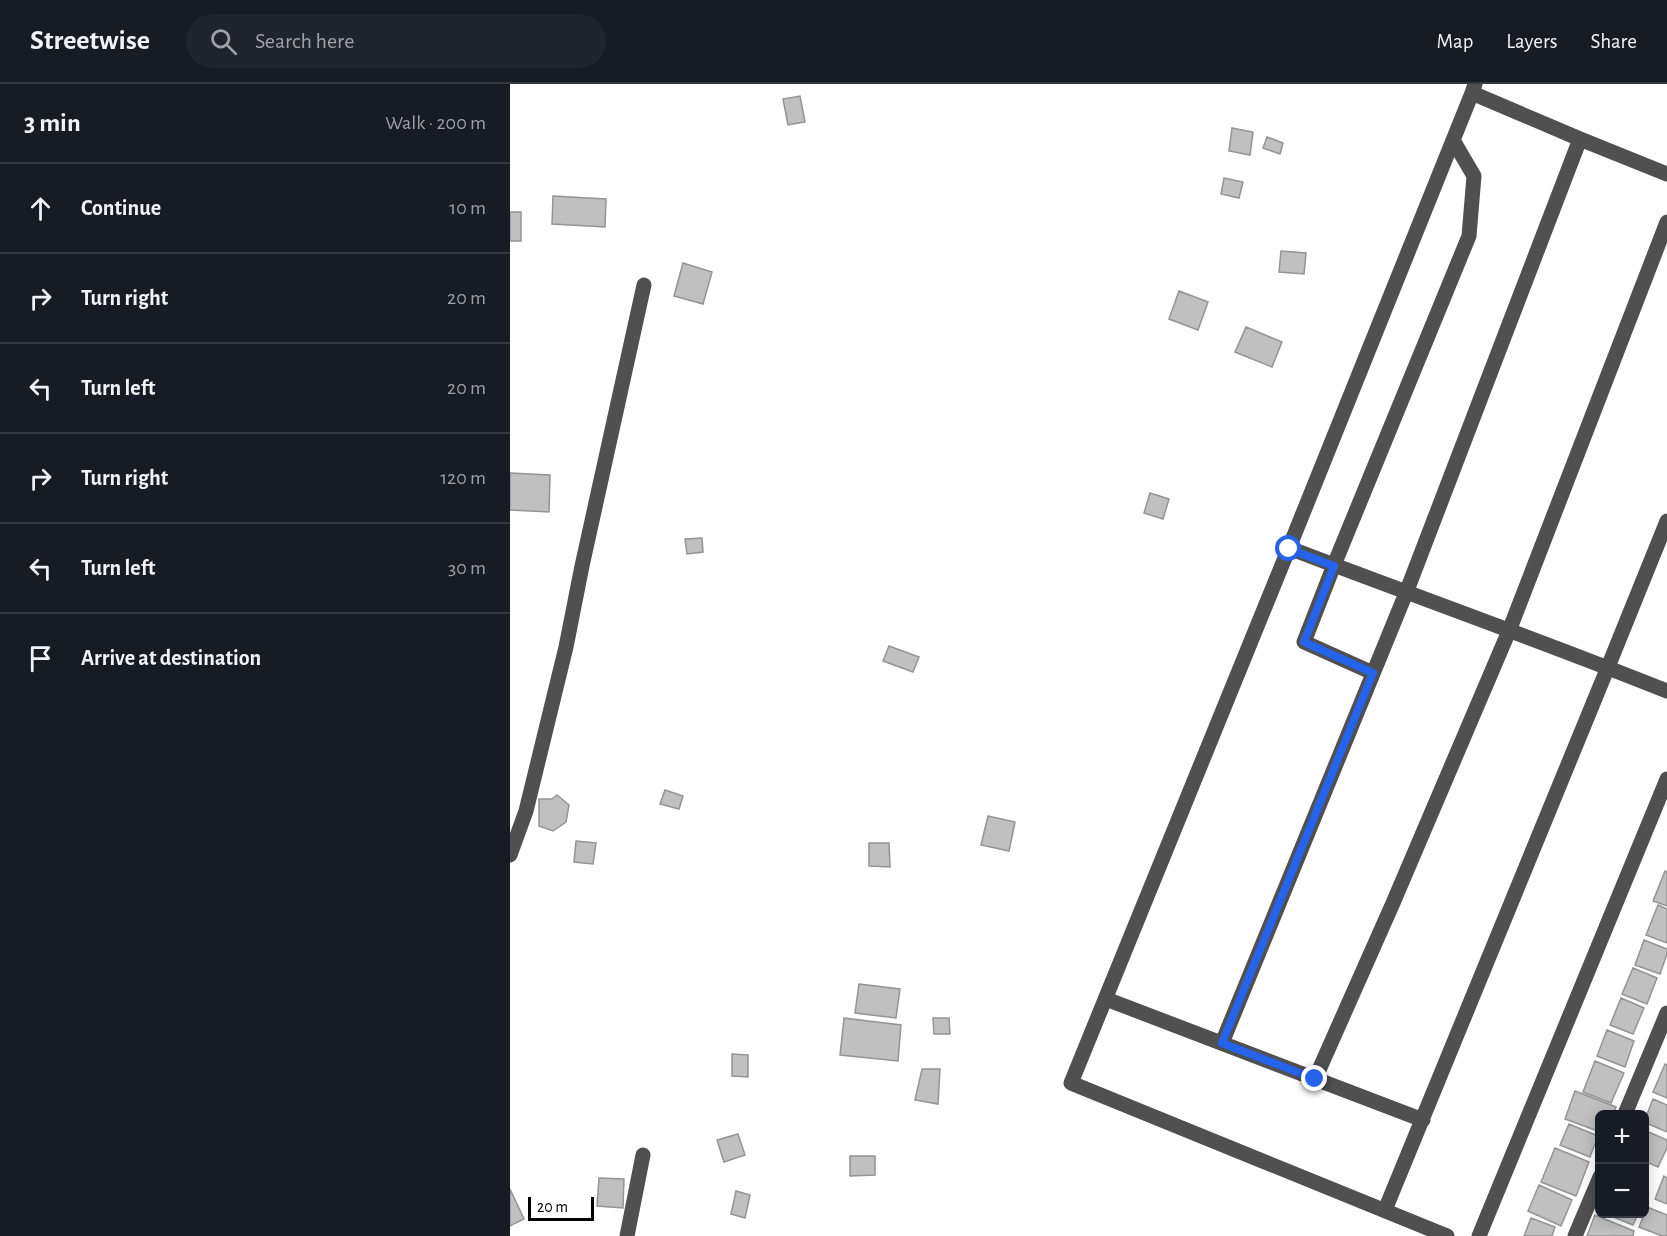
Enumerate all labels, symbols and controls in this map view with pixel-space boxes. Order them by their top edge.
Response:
search box [186,14,606,68]
icon: search [207,25,240,58]
text: Streetwise [30,27,150,55]
text: Search here [255,30,354,52]
text: Map [1437,31,1473,52]
text: Layers [1506,31,1557,52]
text: Share [1590,31,1637,52]
text: 3 min [24,110,81,136]
text: Walk · 200 m [385,113,486,133]
icon: ahead [24,192,57,225]
text: Continue [81,197,161,219]
text: 10 m [449,198,486,218]
icon: right [24,282,57,315]
text: Turn right [81,287,168,309]
text: 20 m [447,288,486,308]
icon: left [24,372,57,405]
text: Turn left [81,377,155,399]
text: 20 m [447,378,486,398]
icon: right [24,462,57,495]
text: Turn right [81,467,168,489]
text: 120 m [440,468,486,488]
route start [1275,535,1301,561]
icon: left [24,552,57,585]
text: Turn left [81,557,155,579]
text: 30 m [448,558,486,578]
icon: arrive [24,642,57,675]
text: Arrive at destination [81,647,261,669]
route end [1301,1065,1327,1091]
map controls [1595,1110,1649,1218]
button: + [1595,1110,1649,1164]
button: − [1595,1164,1649,1218]
scale bar [528,1194,594,1222]
text: 20 m [537,1199,568,1215]

